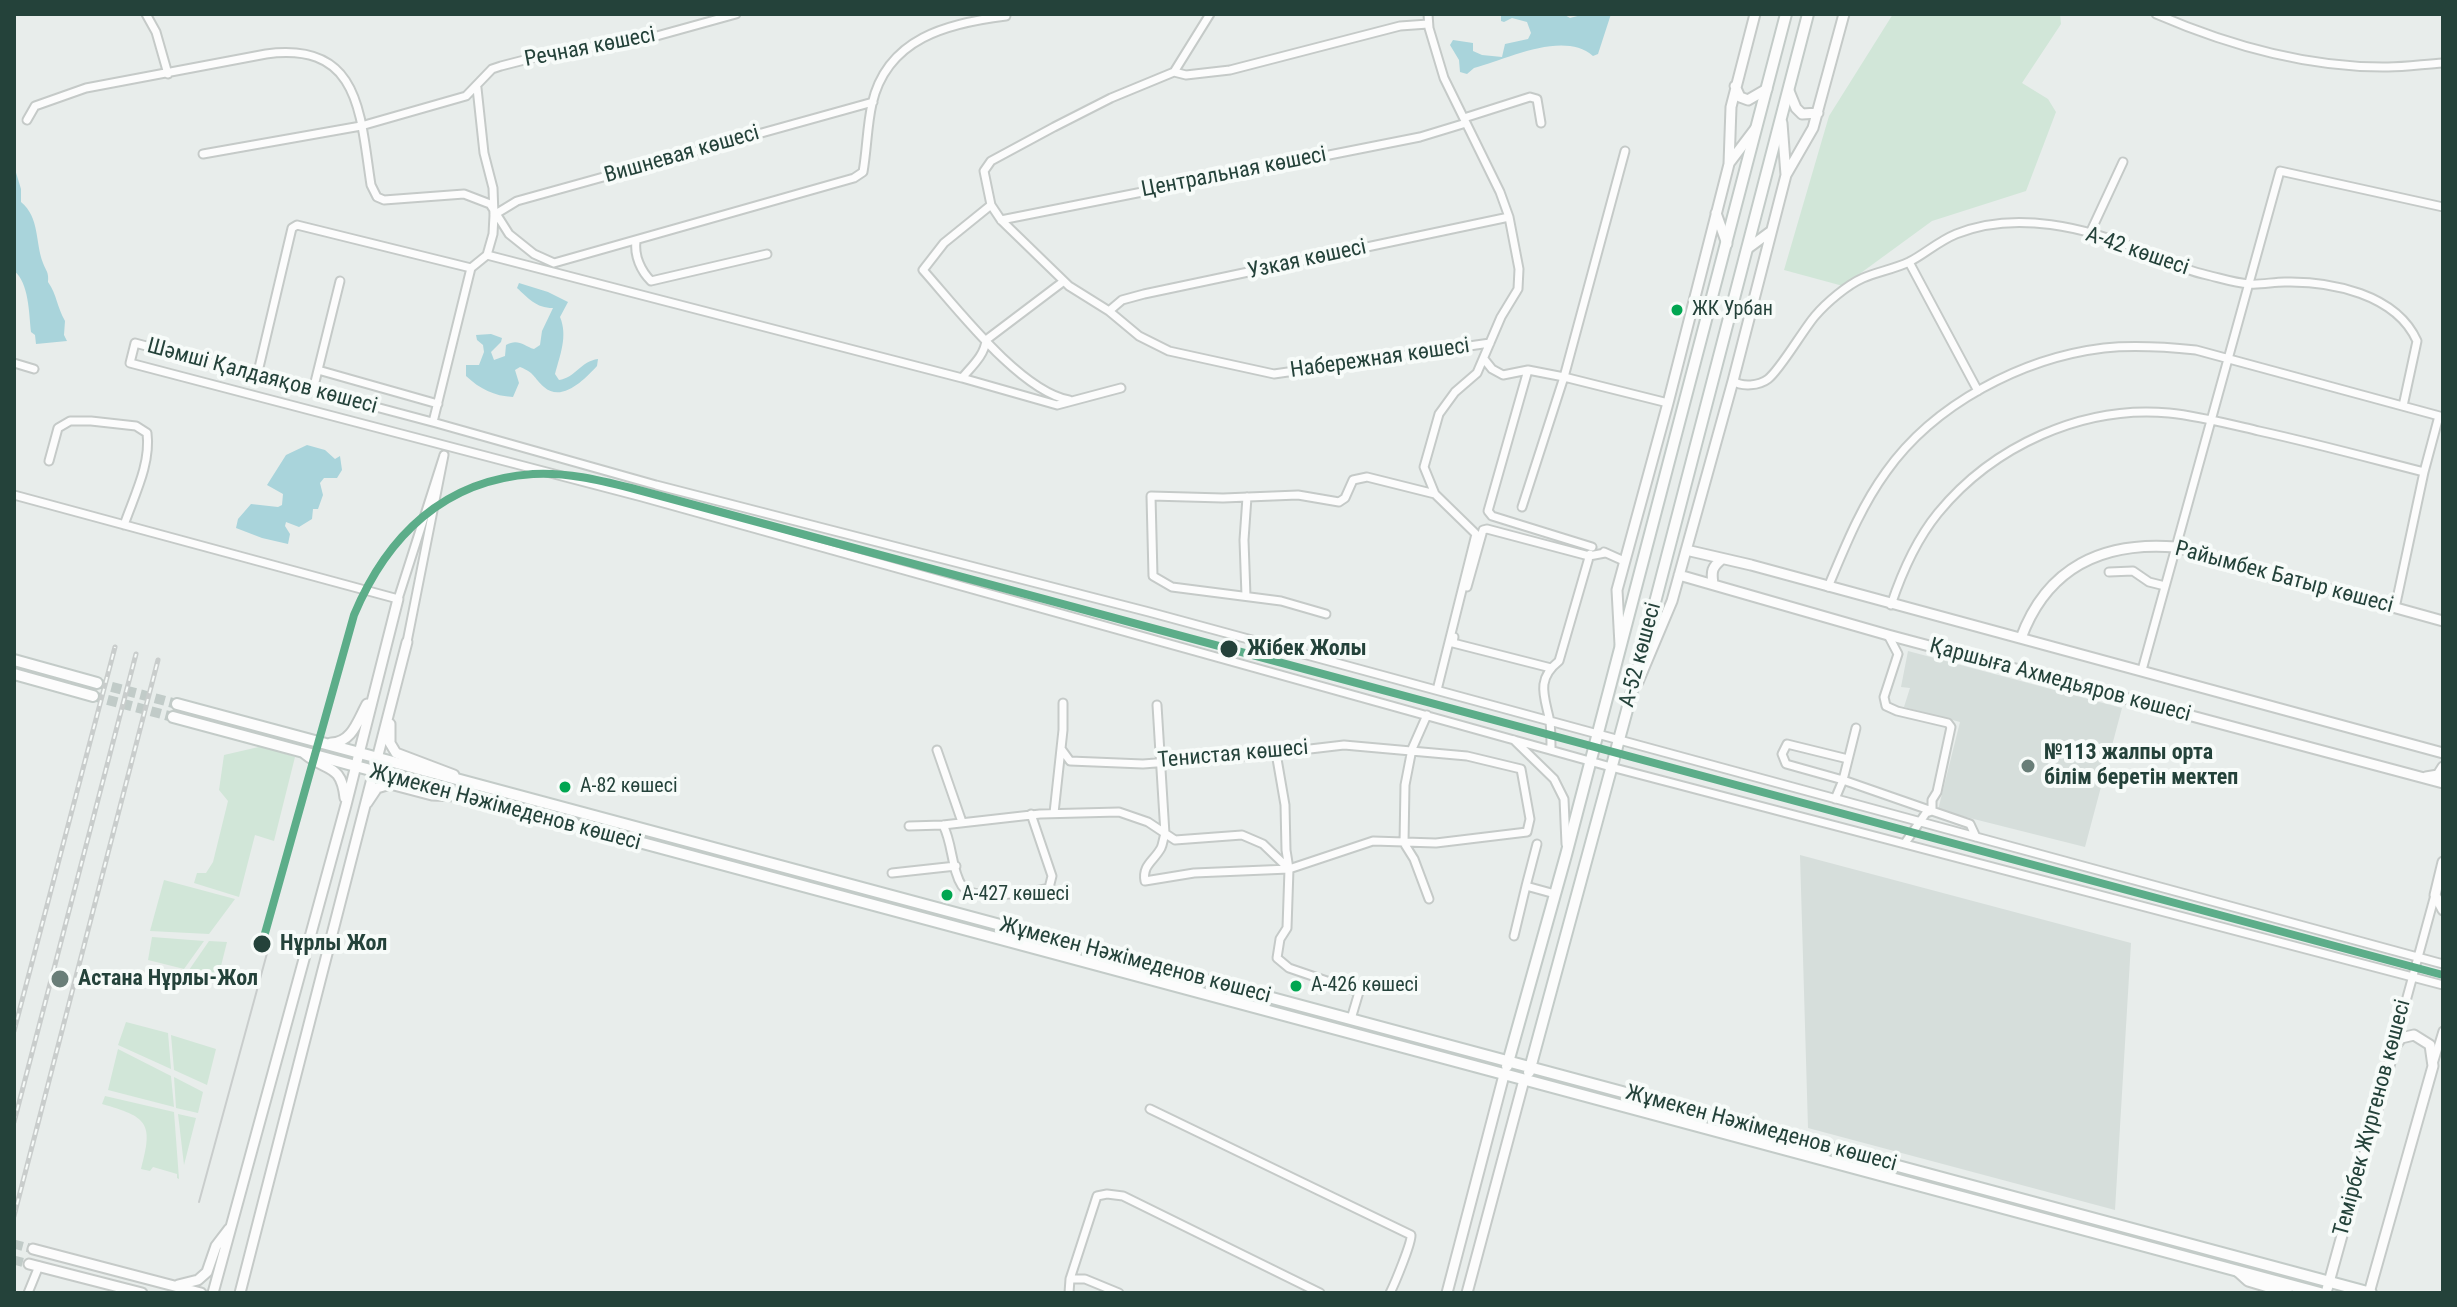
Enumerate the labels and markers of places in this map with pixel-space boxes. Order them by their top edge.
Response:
place label: ЖК Урбан [1692,298,1773,322]
marker: ЖК Урбан [1669,302,1685,318]
place label: Жібек Жолы [1247,636,1367,662]
marker: Жібек Жолы [1218,638,1240,660]
place label: №113 жалпы орта білім беретін мектеп [2044,740,2238,792]
marker: №113 жалпы орта білім беретін мектеп [2019,757,2037,775]
place label: A-82 көшесі [580,775,678,799]
marker: A-82 көшесі [557,779,573,795]
place label: A-427 көшесі [962,883,1069,907]
marker: A-427 көшесі [939,887,955,903]
place label: Нұрлы Жол [280,931,387,957]
marker: Нұрлы Жол [251,933,273,955]
place label: Астана Нұрлы-Жол [78,966,258,992]
marker: Астана Нұрлы-Жол [49,968,71,990]
place label: А-426 көшесі [1311,974,1418,998]
marker: А-426 көшесі [1288,978,1304,994]

